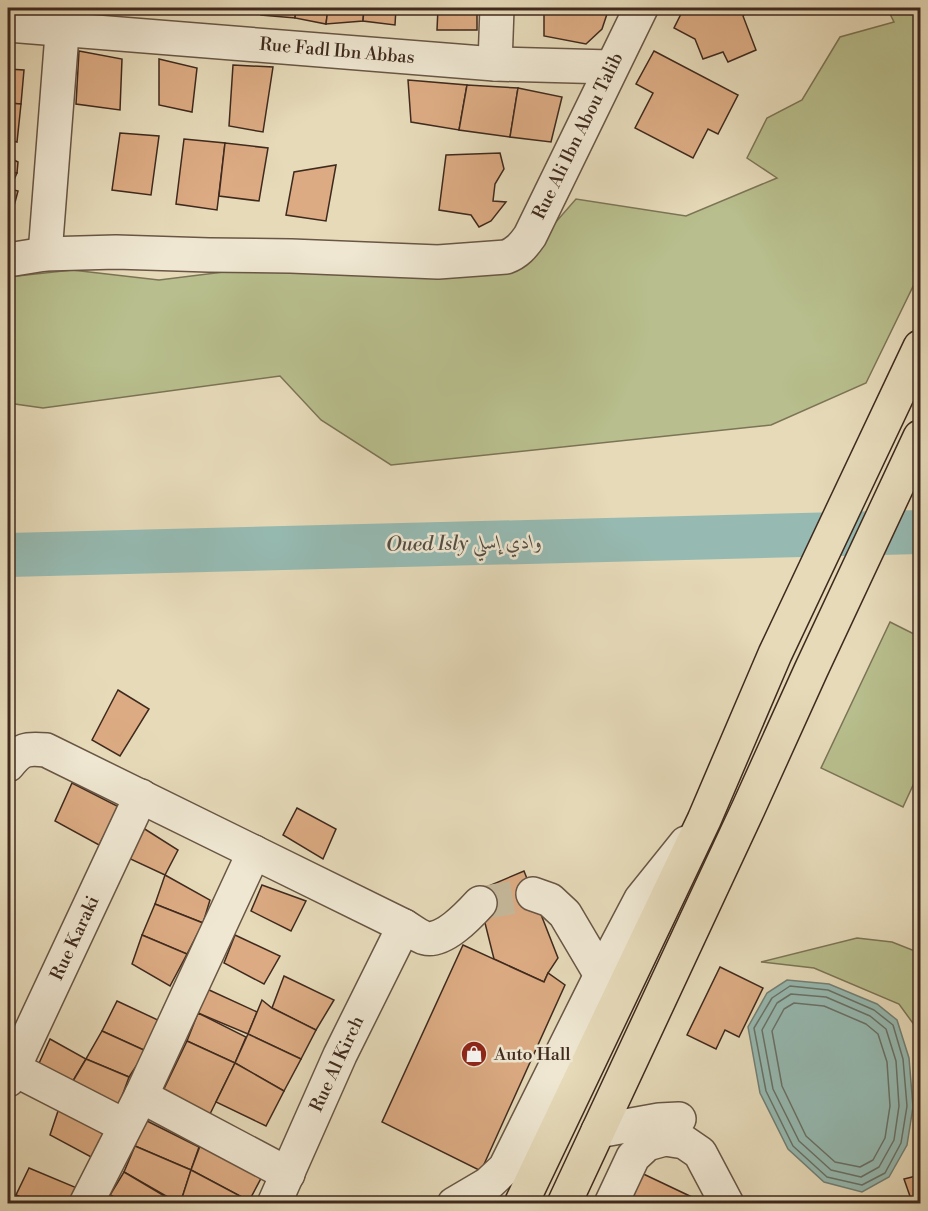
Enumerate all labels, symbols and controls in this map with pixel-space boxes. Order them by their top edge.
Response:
street label: Rue Fadl Ibn Abbas [258,33,416,69]
street label: Rue Ali Ibn Abou Talib [528,49,628,223]
water label: Oued Isly وادي إسلي [386,530,542,564]
street label: Rue Karaki [45,892,105,984]
street label: Rue Al Kirch [305,1012,369,1116]
shop icon: Auto Hall [459,1039,489,1069]
place label: Auto Hall [493,1043,571,1066]

